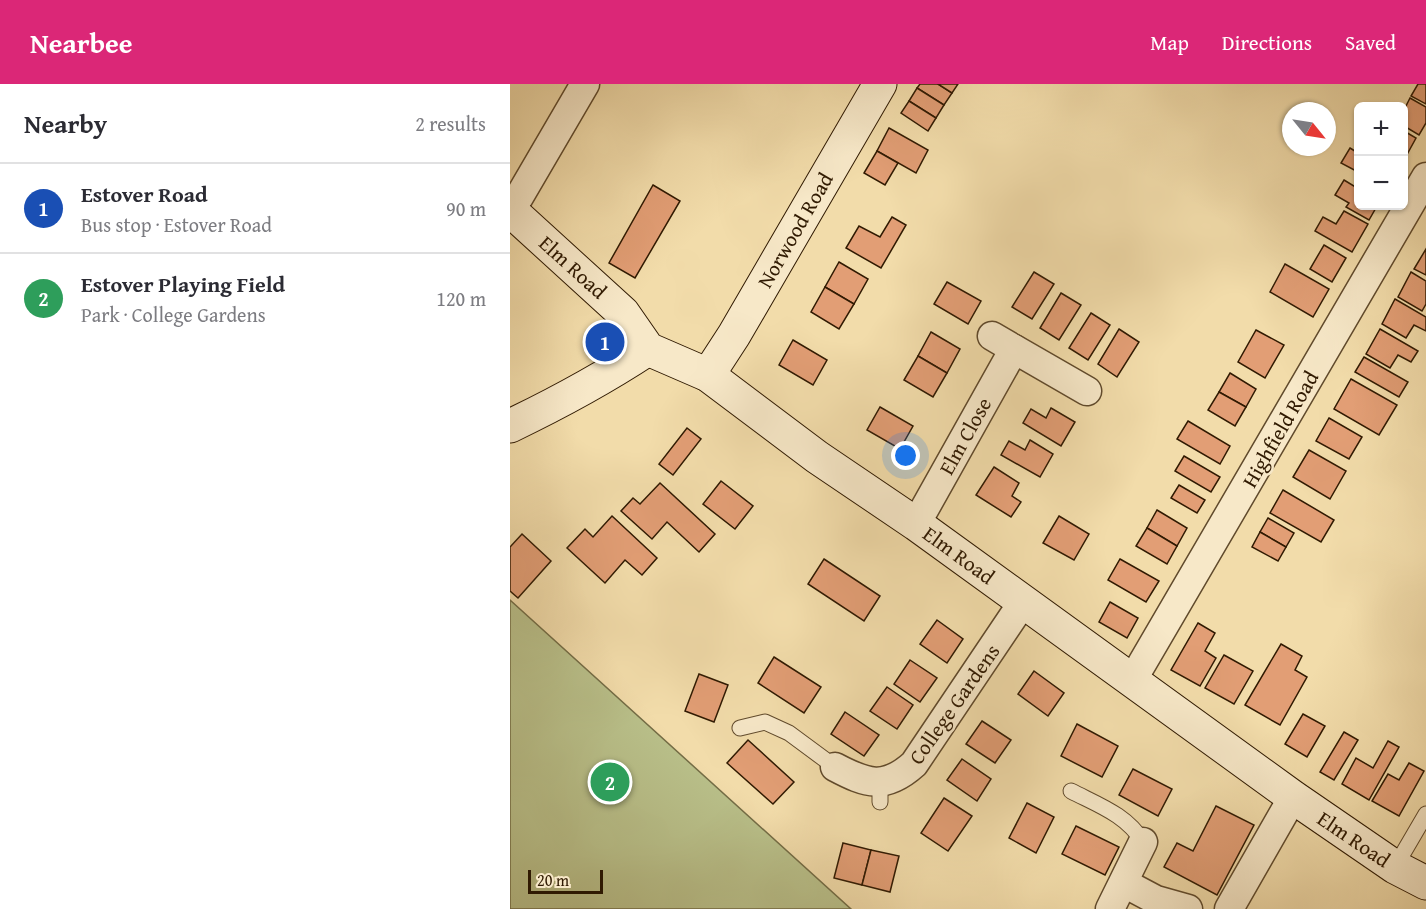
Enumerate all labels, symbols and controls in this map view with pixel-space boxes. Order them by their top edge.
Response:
text: Nearbee [30,22,133,63]
text: Map [1150,27,1189,58]
text: Directions [1222,27,1312,58]
text: Saved [1345,27,1396,58]
north arrow [1282,102,1336,156]
map controls [1354,102,1408,210]
button: + [1354,102,1408,156]
text: Nearby [24,104,107,143]
text: 2 results [415,109,486,138]
button: − [1354,156,1408,210]
street label: Norwood Road [749,166,841,294]
text: Estover Road [81,178,208,210]
text: 1 [38,194,49,223]
text: 90 m [446,194,486,223]
text: Bus stop · Estover Road [81,210,272,239]
street label: Elm Road [532,228,615,307]
text: Estover Playing Field [81,268,285,300]
text: 2 [38,284,49,313]
text: 120 m [436,284,486,313]
text: Park · College Gardens [81,300,266,329]
pin: 1 [586,320,625,364]
street label: Highfield Road [1234,364,1326,493]
street label: Elm Close [931,391,999,480]
your location [891,441,920,470]
street label: Elm Road [917,518,1002,592]
street label: College Gardens [901,638,1007,770]
pin: 2 [590,760,630,804]
street label: Elm Road [1311,803,1397,875]
scale bar [528,867,603,894]
text: 20 m [537,868,569,892]

